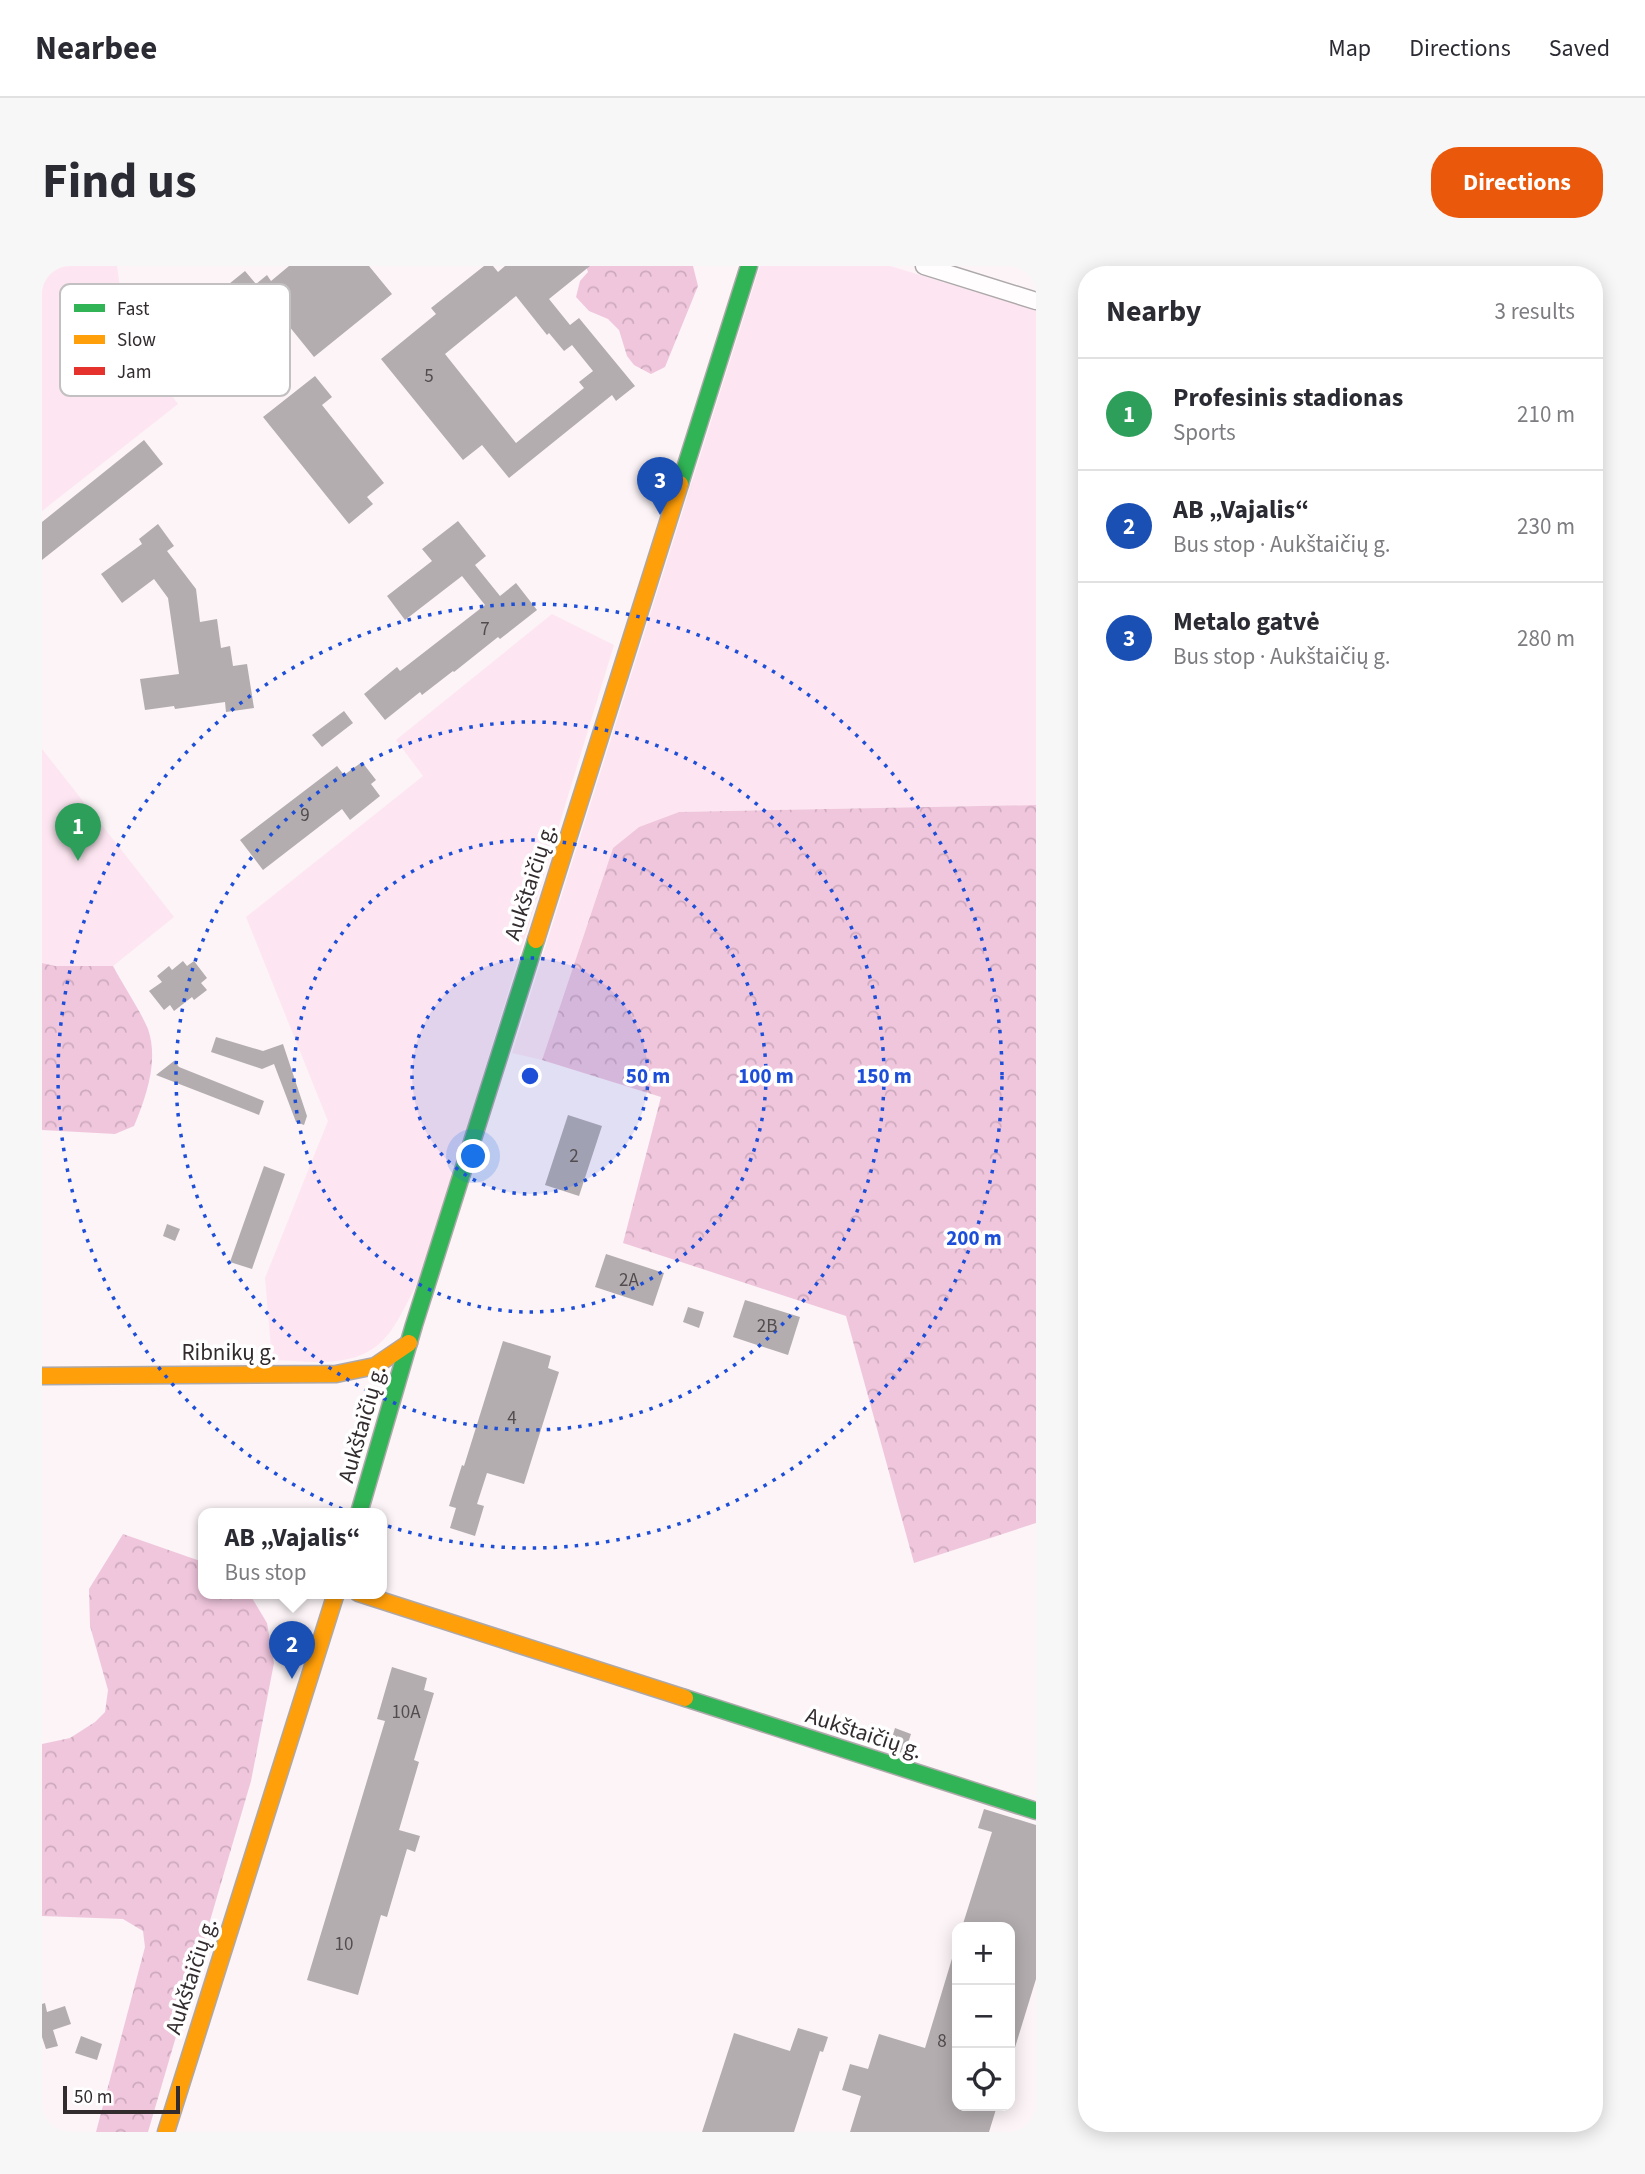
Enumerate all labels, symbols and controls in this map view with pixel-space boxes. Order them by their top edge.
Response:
text: Nearbee [35,25,157,72]
text: Map [1328,31,1371,66]
text: Directions [1409,31,1511,66]
text: Saved [1549,31,1610,66]
text: Find us [42,147,197,217]
button: Directions [1431,147,1603,218]
legend [60,284,290,396]
text: Nearby [1106,290,1201,333]
text: 3 results [1495,295,1575,328]
text: Fast [117,296,150,323]
text: Slow [117,327,156,354]
text: Jam [117,359,151,386]
house number: 5 [424,363,434,390]
text: Profesinis stadionas [1173,379,1403,416]
text: 1 [1123,398,1135,431]
text: 210 m [1517,398,1575,431]
text: Sports [1173,416,1236,449]
pin: 3 [637,457,683,515]
text: AB „Vajalis“ [1173,491,1309,528]
text: 2 [1123,510,1135,543]
text: 230 m [1517,510,1575,543]
text: Bus stop · Aukštaičių g. [1173,528,1391,561]
text: Metalo gatvė [1173,603,1320,640]
house number: 7 [480,616,490,643]
text: 3 [1123,622,1135,655]
text: 280 m [1517,622,1575,655]
text: Bus stop · Aukštaičių g. [1173,640,1391,673]
house number: 9 [300,802,310,829]
pin: 1 [55,803,101,861]
street label: Aukštaičių g. [496,820,564,944]
text: 50 m [626,1061,670,1091]
text: 100 m [738,1061,794,1091]
text: 150 m [856,1061,912,1091]
centre of rings [518,1064,542,1088]
your location [456,1139,490,1173]
house number: 2 [569,1143,579,1170]
text: 200 m [946,1223,1002,1253]
house number: 2A [619,1267,640,1294]
house number: 2B [757,1313,777,1340]
street label: Ribnikų g. [181,1336,277,1369]
street label: Aukštaičių g. [330,1362,394,1486]
house number: 4 [507,1405,517,1432]
popup [198,1508,387,1599]
text: AB „Vajalis“ [224,1519,361,1556]
text: Bus stop [224,1556,307,1589]
pin: 2 [269,1621,315,1679]
house number: 10A [391,1699,421,1726]
street label: Aukštaičių g. [802,1699,926,1767]
street label: Aukštaičių g. [157,1914,225,2038]
map controls [952,1922,1015,2111]
button: + [952,1922,1015,1985]
house number: 10 [335,1931,353,1958]
button: − [952,1985,1015,2048]
house number: 8 [937,2028,947,2055]
button: locate [952,2048,1015,2111]
scale bar [63,2083,180,2115]
text: 50 m [74,2084,112,2111]

